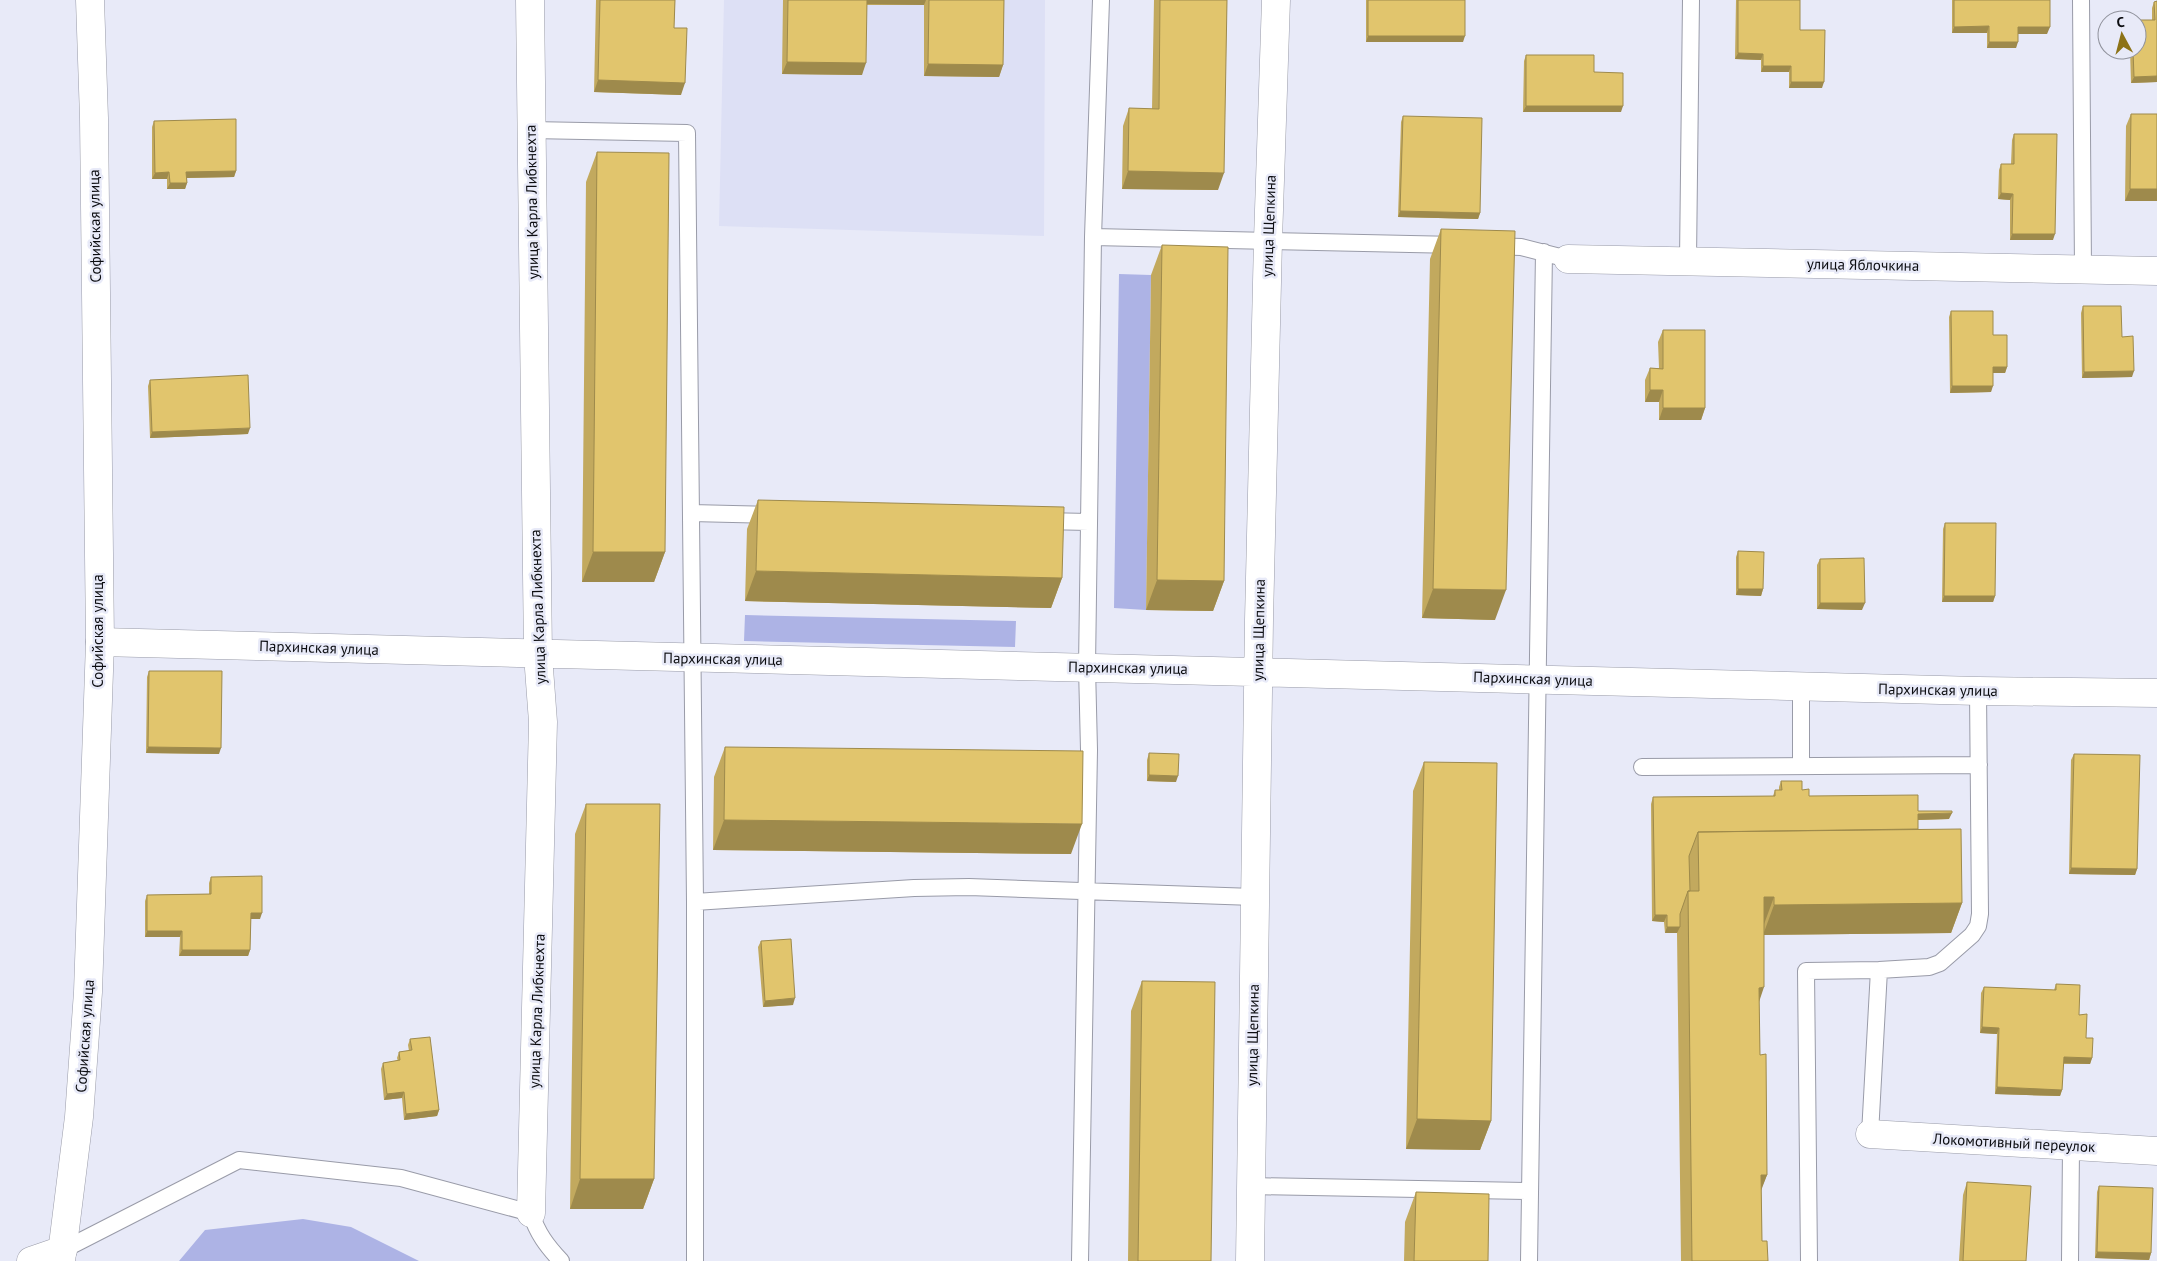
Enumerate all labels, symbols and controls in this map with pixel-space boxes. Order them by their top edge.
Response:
north arrow [2097,10,2147,60]
text: С [2115,13,2126,32]
street label: улица Карла Либкнехта [521,124,542,280]
street label: Софийская улица [84,169,105,283]
street label: улица Щепкина [1257,175,1280,277]
street label: улица Яблочкина [1807,254,1919,275]
street label: улица Карла Либкнехта [525,529,550,685]
street label: Софийская улица [88,574,107,688]
street label: улица Щепкина [1248,579,1269,681]
street label: Пархинская улица [259,636,379,659]
street label: Пархинская улица [663,648,783,669]
street label: Пархинская улица [1068,657,1188,678]
street label: Пархинская улица [1473,667,1593,690]
street label: Пархинская улица [1878,679,1998,700]
street label: улица Карла Либкнехта [524,933,549,1089]
street label: Софийская улица [71,979,98,1093]
street label: улица Щепкина [1242,984,1263,1086]
street label: Локомотивный переулок [1931,1129,2096,1156]

